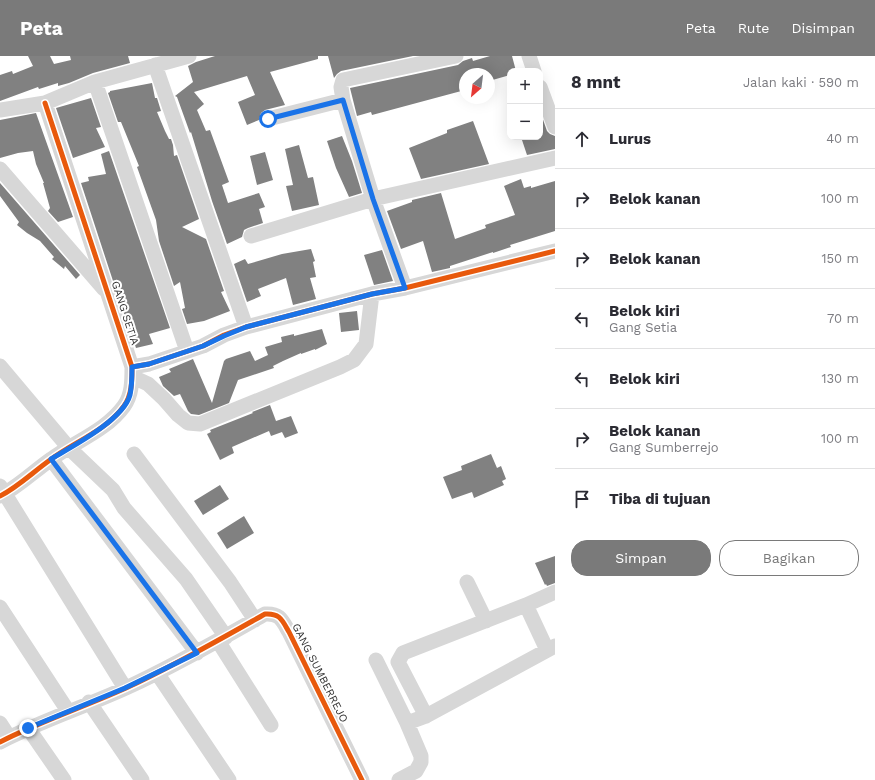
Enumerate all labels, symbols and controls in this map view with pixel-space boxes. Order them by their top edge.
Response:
text: Peta [20,17,63,40]
text: Peta [686,20,716,36]
text: Rute [738,20,769,36]
text: Disimpan [791,20,855,36]
north arrow [459,68,495,104]
map controls [507,68,543,140]
button: + [507,68,543,104]
text: 8 mnt [571,72,620,92]
text: Jalan kaki · 590 m [743,75,859,90]
button: − [507,104,543,140]
route start [259,110,277,128]
icon: ahead [571,128,593,150]
text: Lurus [609,130,651,148]
text: 40 m [826,131,859,146]
icon: right [571,188,593,210]
text: Belok kanan [609,190,700,208]
text: 100 m [821,191,859,206]
icon: right [571,248,593,270]
text: Belok kanan [609,250,700,268]
text: 150 m [821,251,859,266]
street label: GANG SETIA [109,279,141,347]
text: Belok kiri [609,302,680,320]
icon: left [571,308,593,330]
text: 70 m [827,311,859,326]
text: Gang Setia [609,320,677,335]
icon: left [571,368,593,390]
text: Belok kiri [609,370,680,388]
text: 130 m [821,371,859,386]
text: Belok kanan [609,422,700,440]
icon: right [571,428,593,450]
text: 100 m [821,431,859,446]
text: Gang Sumberrejo [609,440,719,455]
icon: arrive [571,488,593,510]
text: Tiba di tujuan [609,490,711,508]
button: Simpan [571,540,711,576]
button: Bagikan [719,540,859,576]
street label: GANG SUMBERREJO [289,621,351,725]
route end [19,719,37,737]

